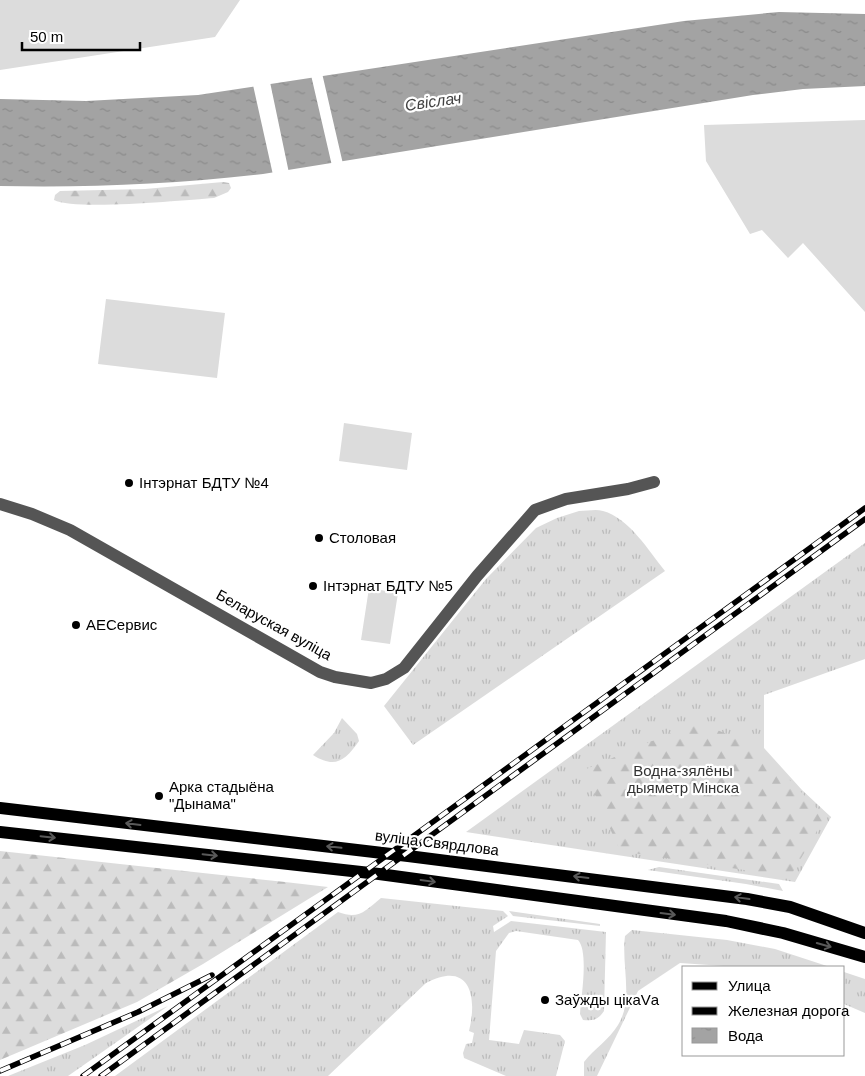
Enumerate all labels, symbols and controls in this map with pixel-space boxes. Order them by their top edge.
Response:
scale bar [22,20,140,52]
text: 50 m [30,28,63,45]
water label: Свіслач [404,89,462,114]
place label: Інтэрнат БДТУ №4 [139,474,269,491]
marker: Інтэрнат БДТУ №4 [123,477,135,489]
place label: Столовая [329,529,396,546]
marker: Столовая [313,532,325,544]
place label: Інтэрнат БДТУ №5 [323,577,453,594]
marker: Інтэрнат БДТУ №5 [307,580,319,592]
street label: Беларуская вуліца [214,586,335,664]
place label: АЕСервис [86,616,158,633]
marker: АЕСервис [70,619,82,631]
park label: Водна-зялёны дыяметр Мінска [627,762,740,796]
place label: Арка стадыёна "Дынама" [169,778,274,812]
marker: Арка стадыёна "Дынама" [153,790,165,802]
one-way arrow [125,819,141,829]
street label: вуліца Свярдлова [374,826,501,859]
one-way arrow [40,832,56,842]
one-way arrow [326,842,342,852]
one-way arrow [202,850,218,860]
one-way arrow [573,872,589,882]
one-way arrow [419,876,435,886]
one-way arrow [734,893,750,903]
one-way arrow [660,909,676,919]
one-way arrow [816,940,832,950]
legend [682,966,845,1056]
text: Улица [728,977,771,994]
place label: Заўжды цікаVа [555,991,660,1008]
marker: Заўжды цікаVа [539,994,551,1006]
text: Железная дорога [728,1002,850,1019]
text: Вода [728,1027,764,1044]

